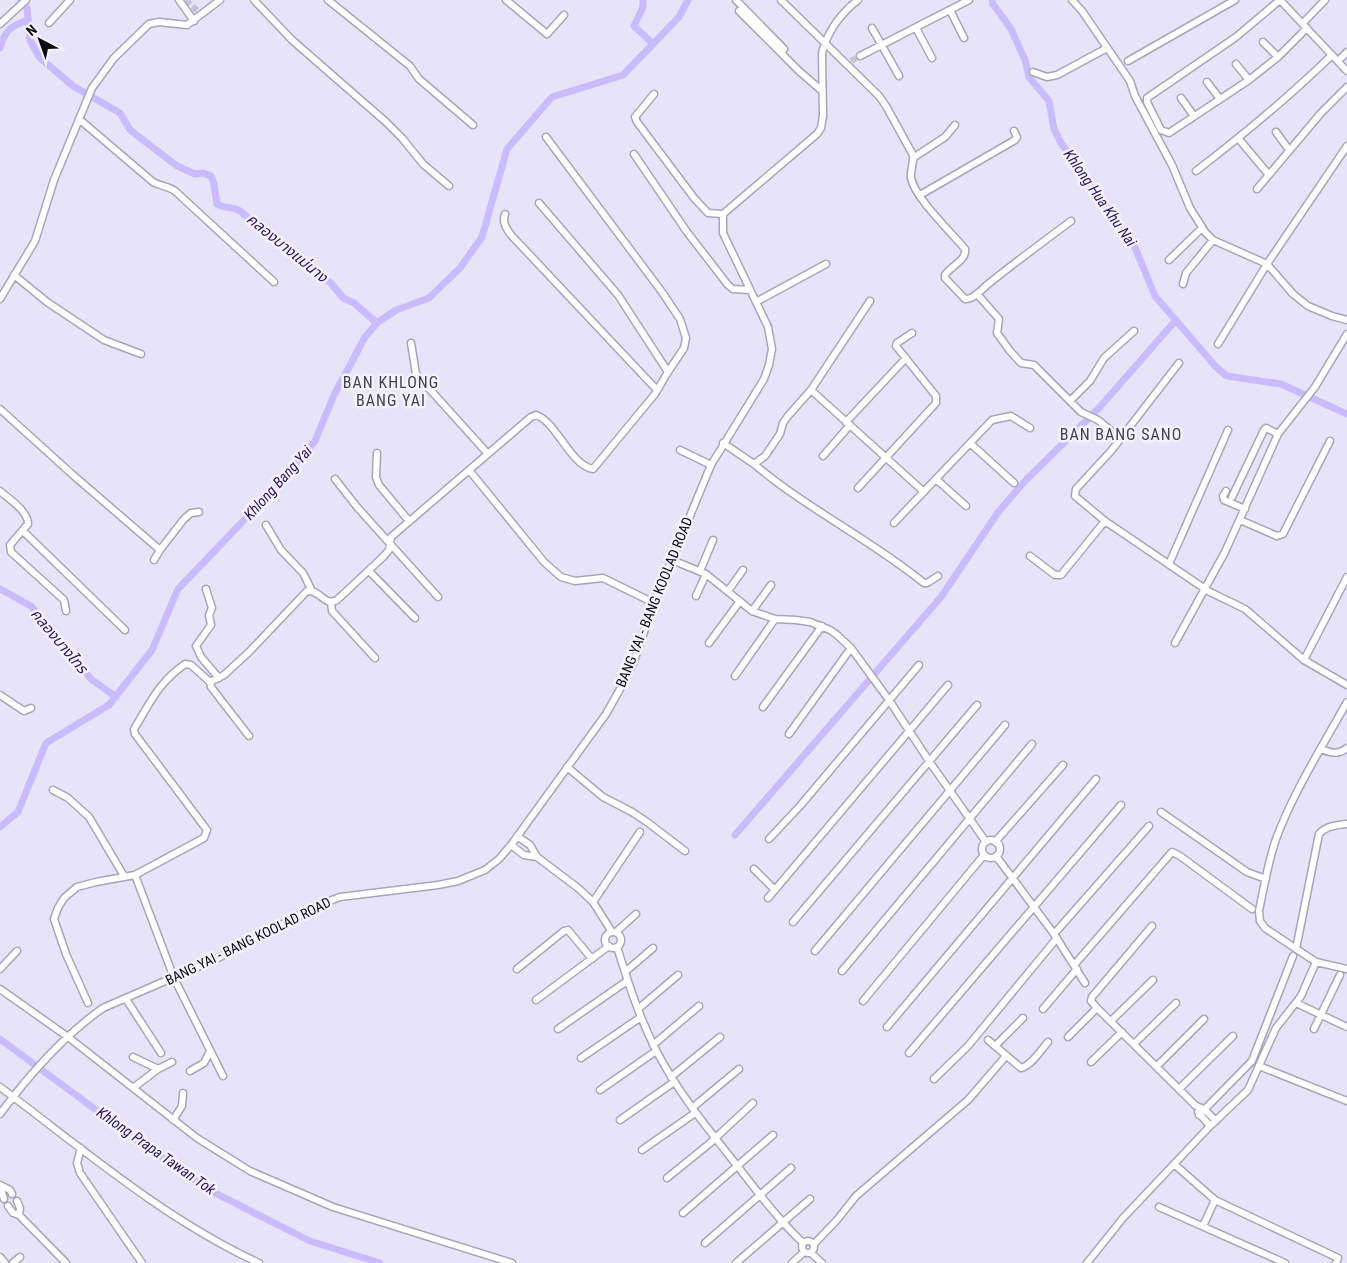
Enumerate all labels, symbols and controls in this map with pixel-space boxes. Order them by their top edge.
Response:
north arrow [15,15,65,65]
text: N [23,21,40,39]
water label: Khlong Hua Khu Nai [1060,146,1141,251]
water label: คลองบางแม่นาง [243,210,332,287]
district label: BAN KHLONG BANG YAI [343,373,439,410]
district label: BAN BANG SANO [1060,425,1182,444]
water label: Khlong Bang Yai [240,442,316,524]
street label: BANG YAI - BANG KOOLAD ROAD [612,515,696,689]
water label: คลองบางไทร [27,605,92,678]
street label: BANG YAI - BANG KOOLAD ROAD [163,894,333,988]
water label: Khlong Prapa Tawan Tok [93,1103,219,1199]

